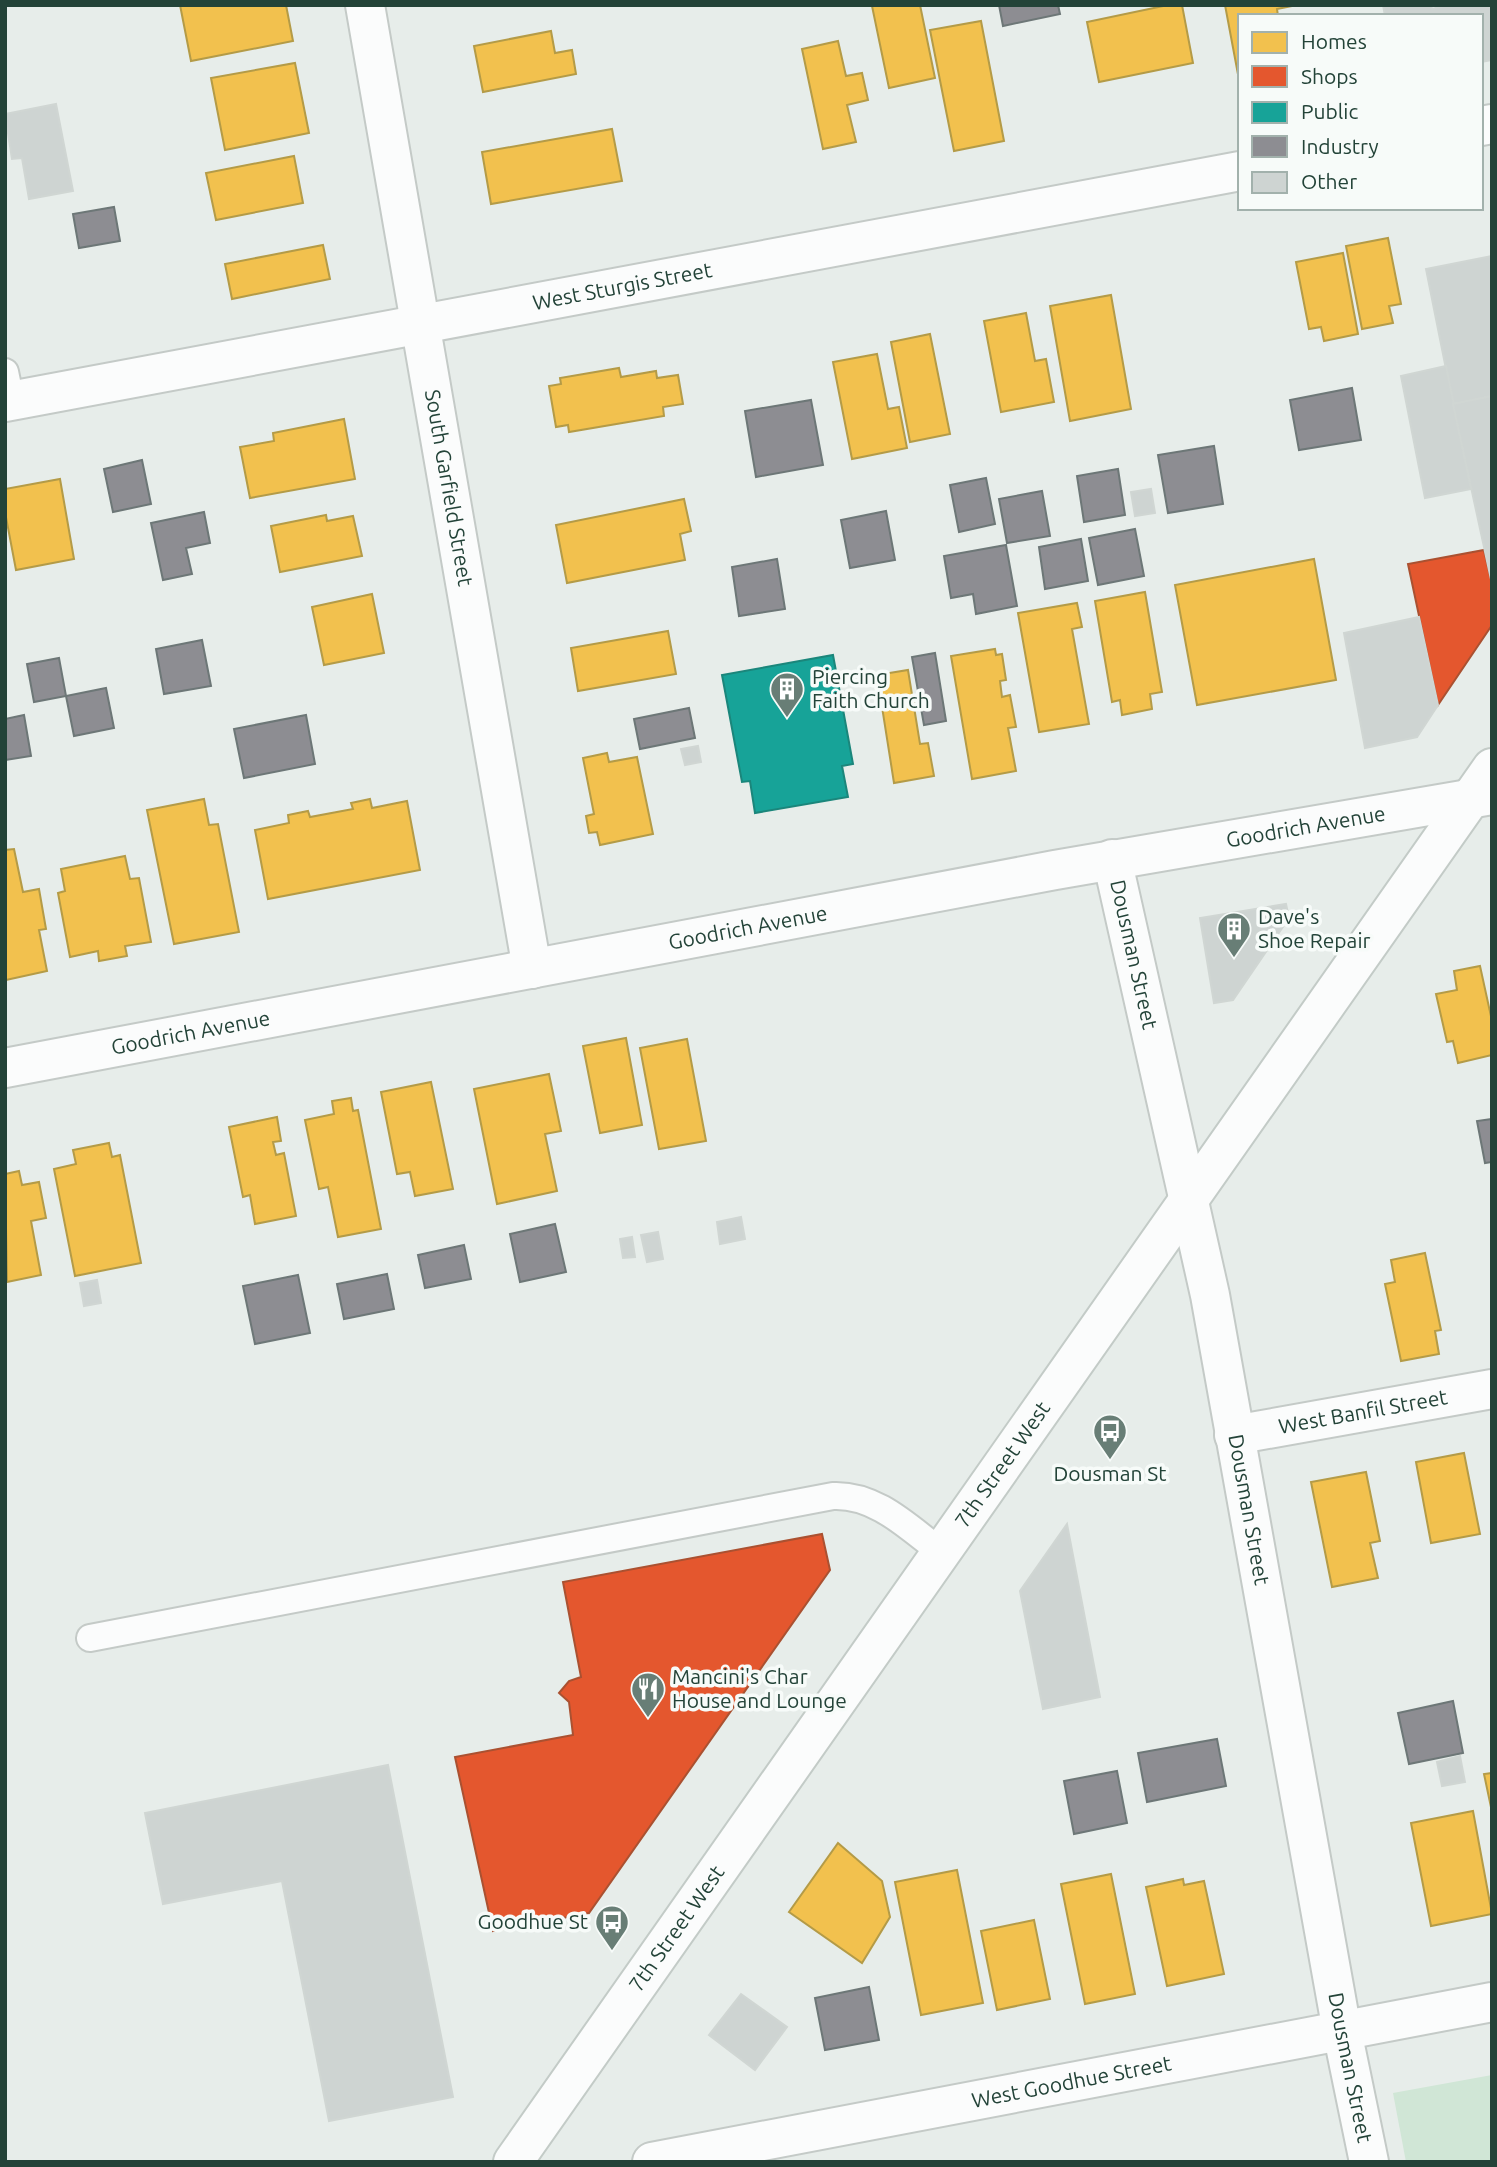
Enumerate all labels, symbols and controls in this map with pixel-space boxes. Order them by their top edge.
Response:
legend [1238,14,1483,210]
text: Homes [1301,29,1367,53]
text: Shops [1301,64,1358,88]
text: Public [1301,99,1358,123]
text: Industry [1301,134,1379,158]
text: Other [1301,169,1357,193]
street label: West Sturgis Street [530,257,714,314]
street label: South Garfield Street [421,387,478,588]
place label: Piercing Faith Church [812,664,930,712]
building icon: Piercing Faith Church [768,670,806,719]
street label: Goodrich Avenue [1224,800,1387,851]
street label: Dousman Street [1106,877,1163,1032]
street label: Goodrich Avenue [666,900,829,954]
place label: Dave's Shoe Repair [1258,904,1370,952]
building icon: Dave's Shoe Repair [1215,910,1253,959]
street label: Goodrich Avenue [109,1005,272,1059]
street label: West Banfil Street [1276,1384,1449,1438]
street label: 7th Street West [949,1397,1054,1532]
bus stop icon: Dousman St [1091,1412,1129,1461]
street label: Dousman Street [1224,1432,1275,1587]
place label: Dousman St [1053,1461,1167,1485]
place label: Mancini's Char House and Lounge [672,1664,847,1712]
restaurant icon: Mancini's Char House and Lounge [629,1670,667,1719]
street label: 7th Street West [623,1861,728,1996]
bus stop icon: Goodhue St [593,1903,631,1952]
place label: Goodhue St [478,1909,588,1933]
street label: Dousman Street [1324,1990,1378,2145]
street label: West Goodhue Street [969,2050,1173,2112]

